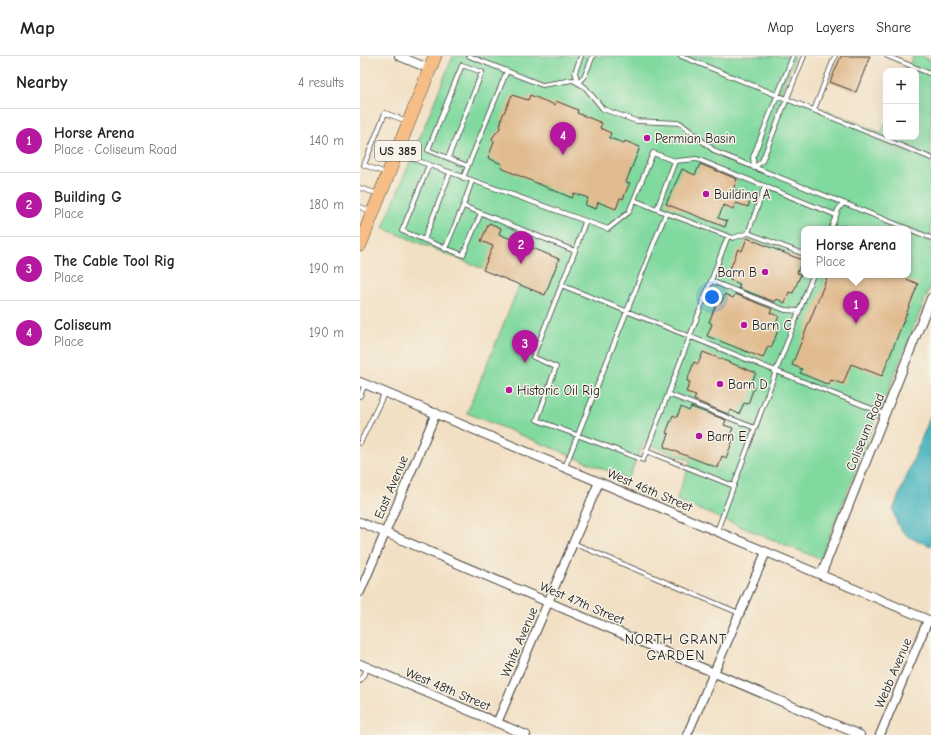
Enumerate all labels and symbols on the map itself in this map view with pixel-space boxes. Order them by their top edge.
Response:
pin: 4 [550,122,576,155]
place label: Permian Basin [655,131,736,146]
marker: Permian Basin [642,133,652,143]
road number: US 385 [375,141,421,161]
place label: Building A [714,187,771,202]
marker: Building A [701,189,711,199]
pin: 2 [508,231,534,264]
place label: Barn B [717,265,757,280]
marker: Barn B [760,267,770,277]
your location [702,287,722,307]
pin: 1 [843,291,869,324]
place label: Barn C [752,318,791,333]
marker: Barn C [739,320,749,330]
pin: 3 [512,330,538,363]
place label: Barn D [728,377,768,392]
marker: Barn D [715,379,725,389]
place label: Historic Oil Rig [517,383,600,398]
marker: Historic Oil Rig [504,385,514,395]
street label: Coliseum Road [843,391,887,473]
place label: Barn E [707,429,746,444]
marker: Barn E [694,431,704,441]
street label: East Avenue [371,453,411,521]
street label: West 46th Street [605,465,696,515]
street label: West 47th Street [537,578,628,628]
street label: White Avenue [497,604,541,679]
district label: NORTH GRANT GARDEN [625,631,727,664]
street label: Webb Avenue [871,635,915,710]
street label: West 48th Street [403,664,494,714]

